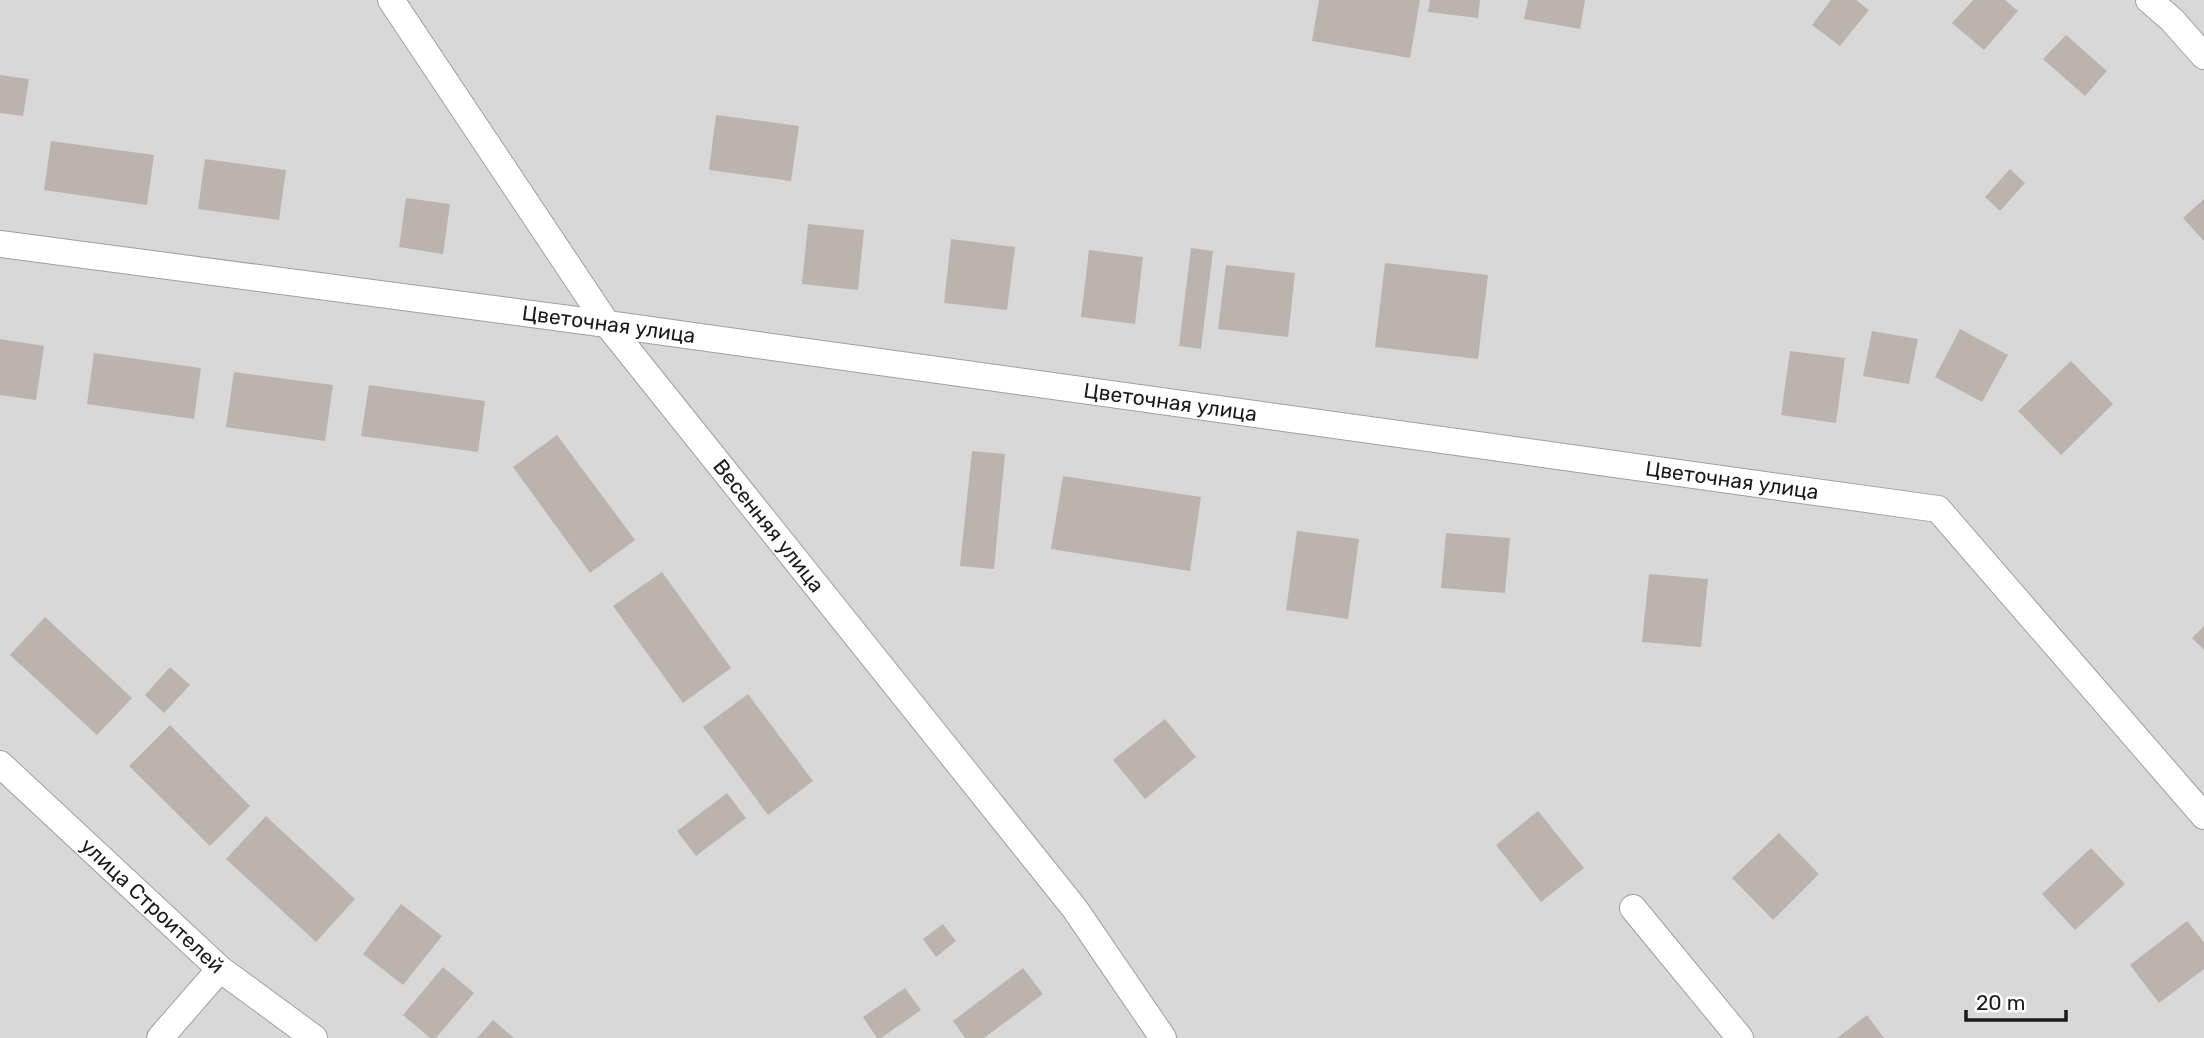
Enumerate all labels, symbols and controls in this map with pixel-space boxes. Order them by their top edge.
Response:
street label: Цветочная улица [521,300,697,348]
street label: Цветочная улица [1082,377,1259,426]
street label: Весенняя улица [708,454,830,597]
street label: Цветочная улица [1644,455,1820,504]
street label: улица Строителей [76,833,229,978]
scale bar [1966,978,2066,1022]
text: 20 m [1976,990,2025,1015]

